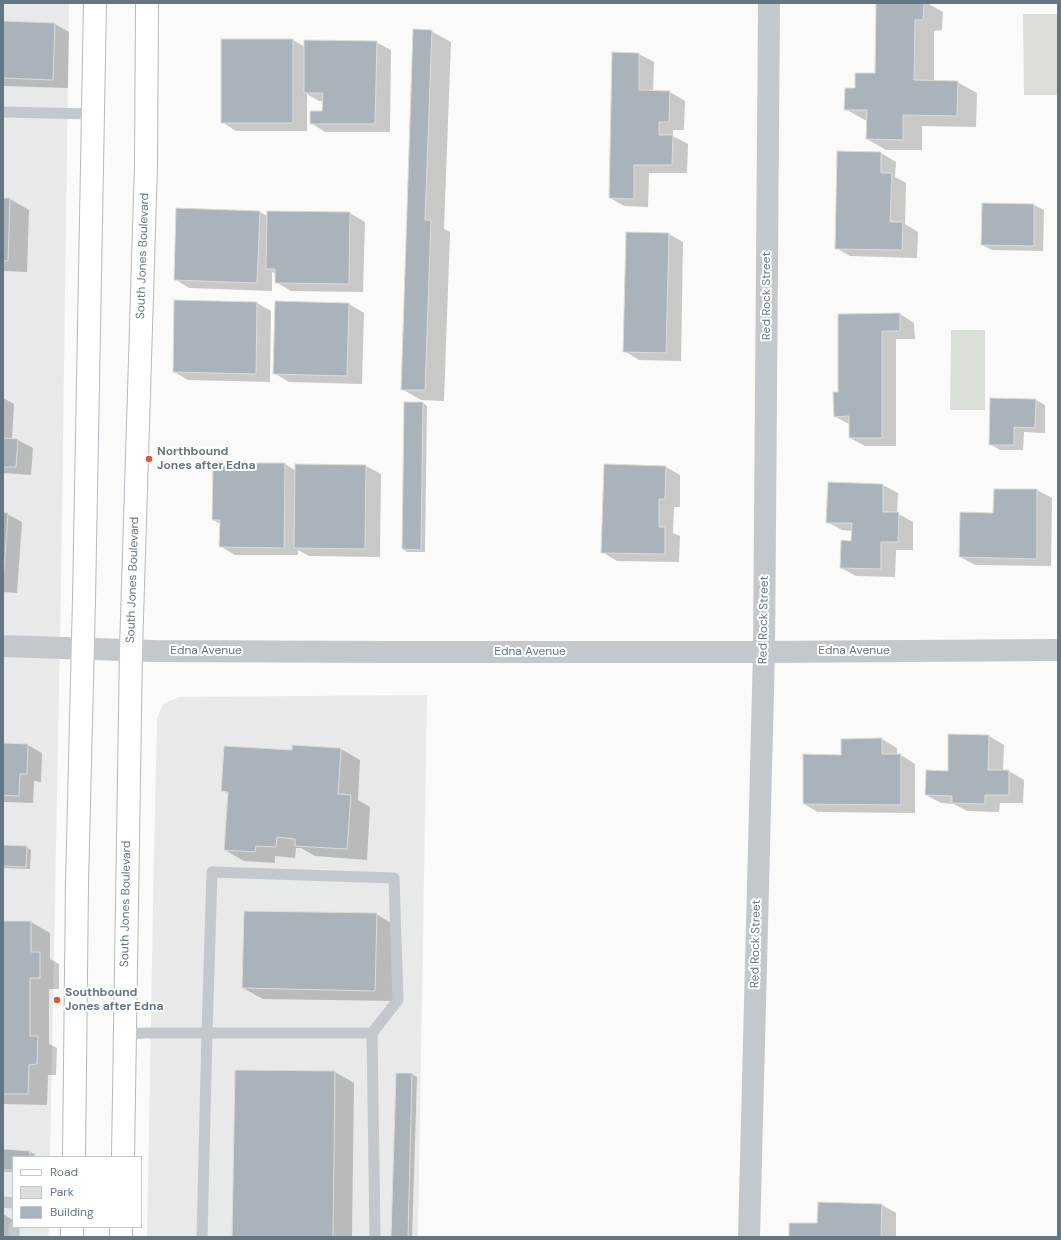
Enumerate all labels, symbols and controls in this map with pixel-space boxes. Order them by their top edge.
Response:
street label: South Jones Boulevard [134,193,152,319]
street label: Red Rock Street [760,252,774,340]
place label: Northbound Jones after Edna [157,445,255,473]
marker: Northbound Jones after Edna [144,454,154,464]
street label: South Jones Boulevard [124,517,142,643]
street label: Red Rock Street [756,576,772,664]
street label: Edna Avenue [170,644,242,658]
street label: Edna Avenue [818,644,890,658]
street label: Edna Avenue [494,645,566,659]
street label: South Jones Boulevard [118,841,134,967]
street label: Red Rock Street [748,900,764,988]
place label: Southbound Jones after Edna [65,986,163,1014]
marker: Southbound Jones after Edna [52,995,62,1005]
legend [12,1156,142,1228]
text: Road [50,1164,78,1180]
text: Park [50,1184,74,1200]
text: Building [50,1204,94,1220]

